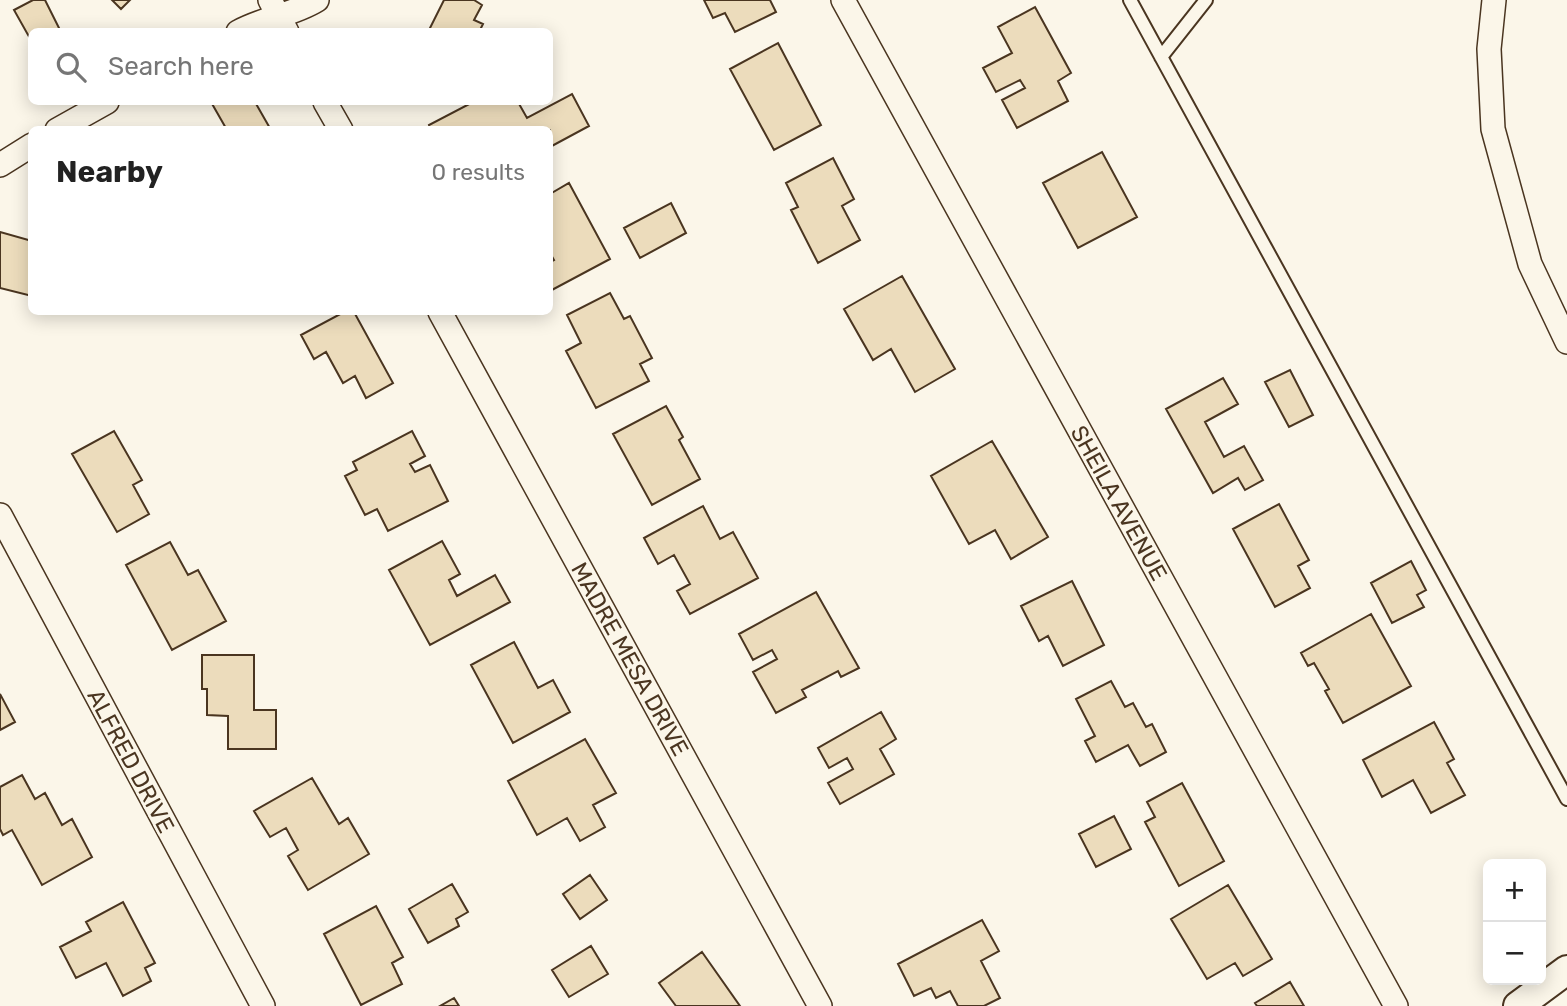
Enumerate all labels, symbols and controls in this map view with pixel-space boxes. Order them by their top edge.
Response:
search box [28,28,553,105]
icon: search [52,48,90,86]
text: Search here [108,51,254,82]
text: Nearby [56,154,163,190]
text: 0 results [431,158,525,186]
street label: SHEILA AVENUE [1065,421,1173,585]
street label: MADRE MESA DRIVE [565,557,695,761]
street label: ALFRED DRIVE [81,684,181,838]
map controls [1483,859,1546,985]
button: + [1483,859,1546,922]
button: − [1483,922,1546,985]

